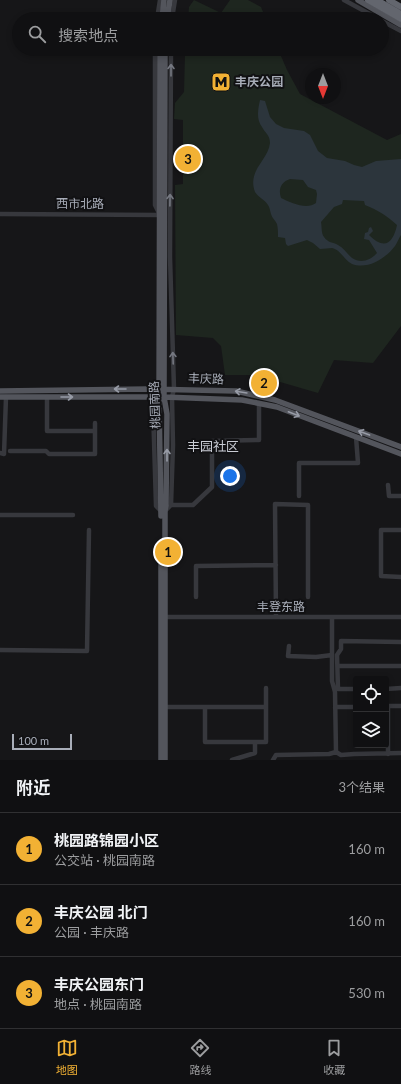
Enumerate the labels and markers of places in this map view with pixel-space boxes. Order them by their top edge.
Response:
metro station icon: 丰庆公园 [210,71,232,93]
place label: 丰庆公园 [235,74,283,89]
pin: 3 [175,144,201,174]
pin: 2 [251,368,277,398]
pin: 1 [155,537,181,567]

